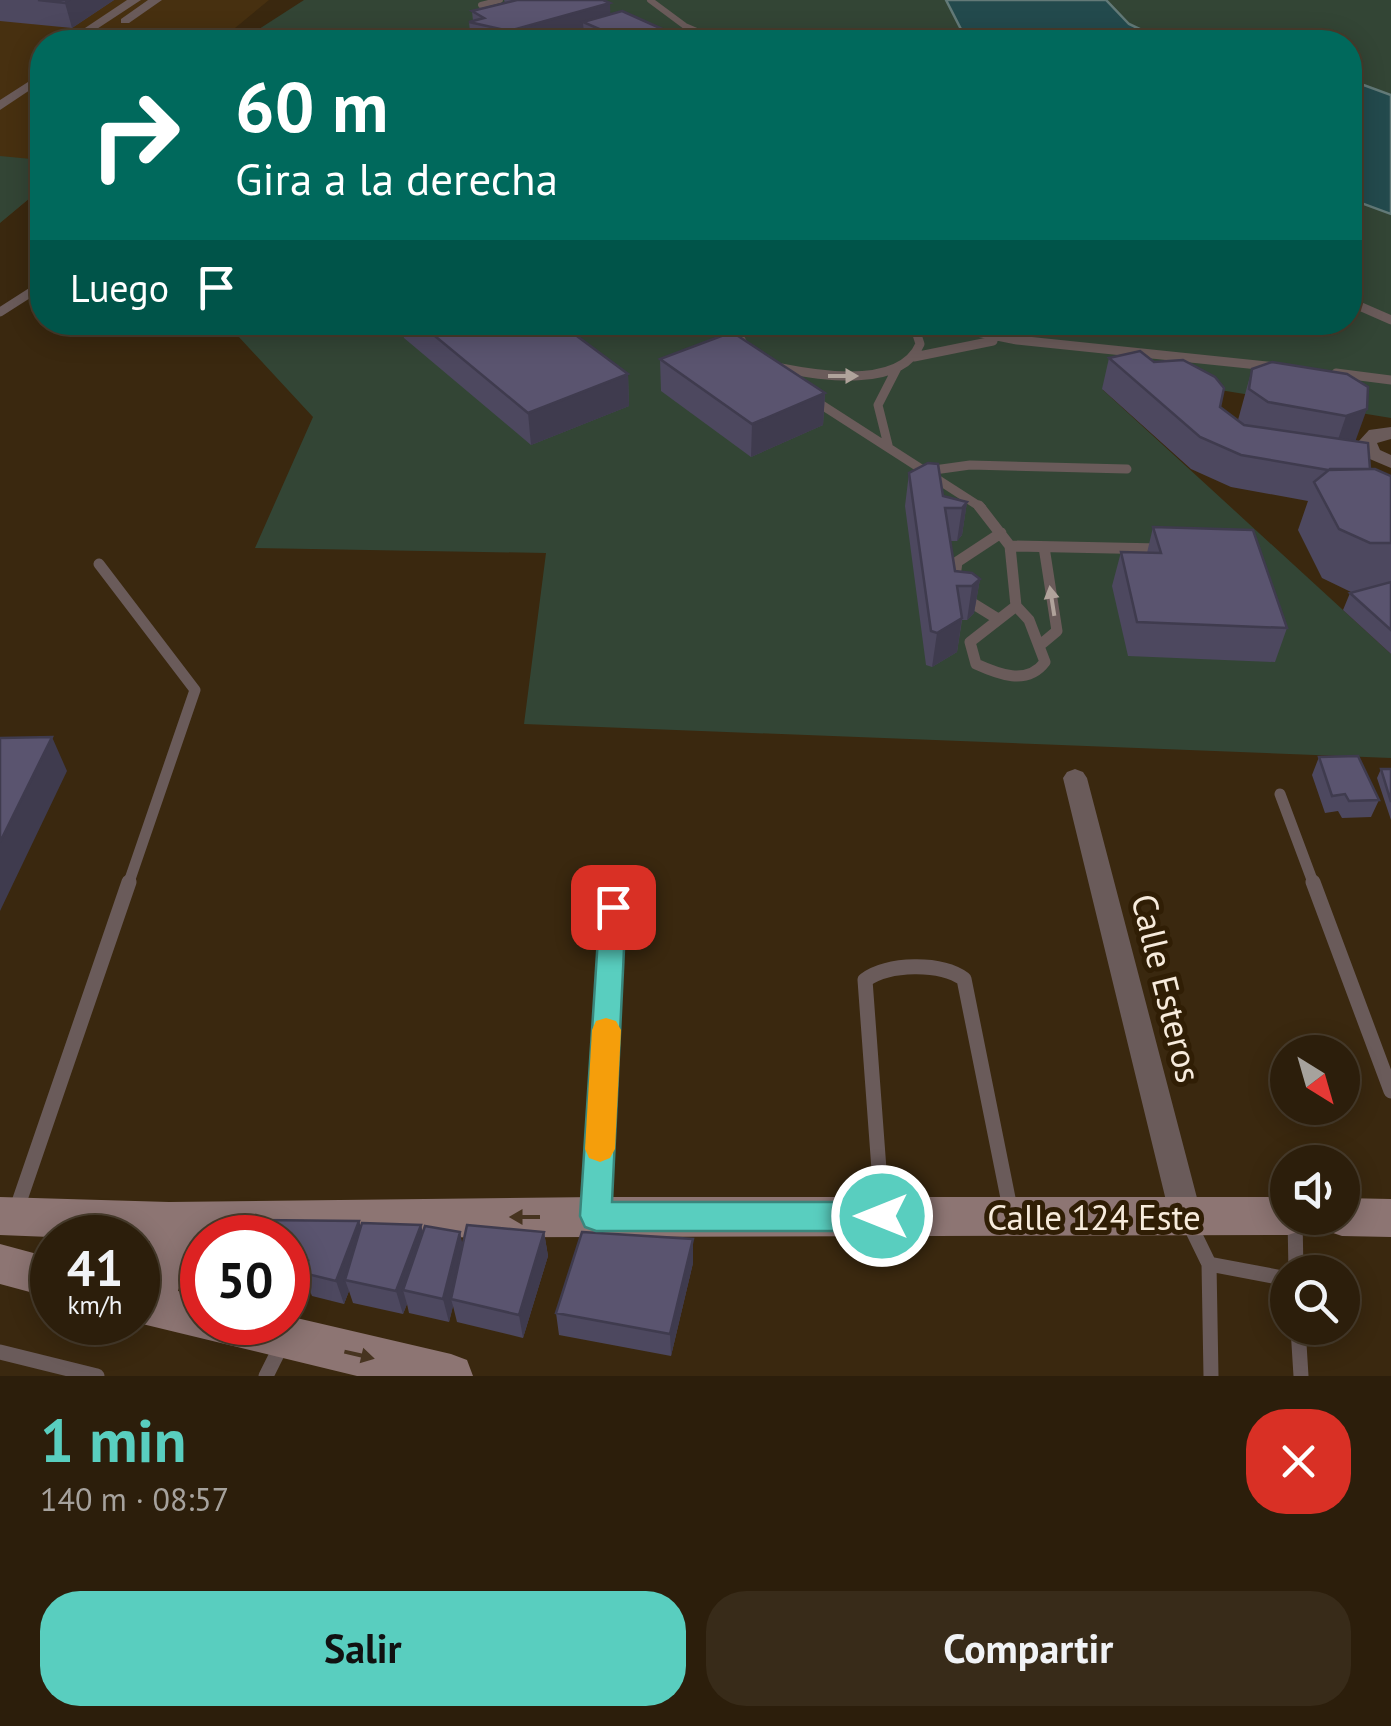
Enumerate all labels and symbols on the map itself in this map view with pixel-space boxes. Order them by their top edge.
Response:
one-way arrow [828,368,859,384]
one-way arrow [1044,584,1060,616]
pin [571,865,656,950]
street label: Calle Esteros [1121,889,1213,1087]
north arrow [1270,1035,1360,1125]
position arrow [830,1164,934,1268]
street label: Calle 124 Este [987,1194,1201,1240]
one-way arrow [509,1209,541,1225]
speed limit sign: 50 [180,1215,310,1345]
one-way arrow [344,1348,375,1363]

